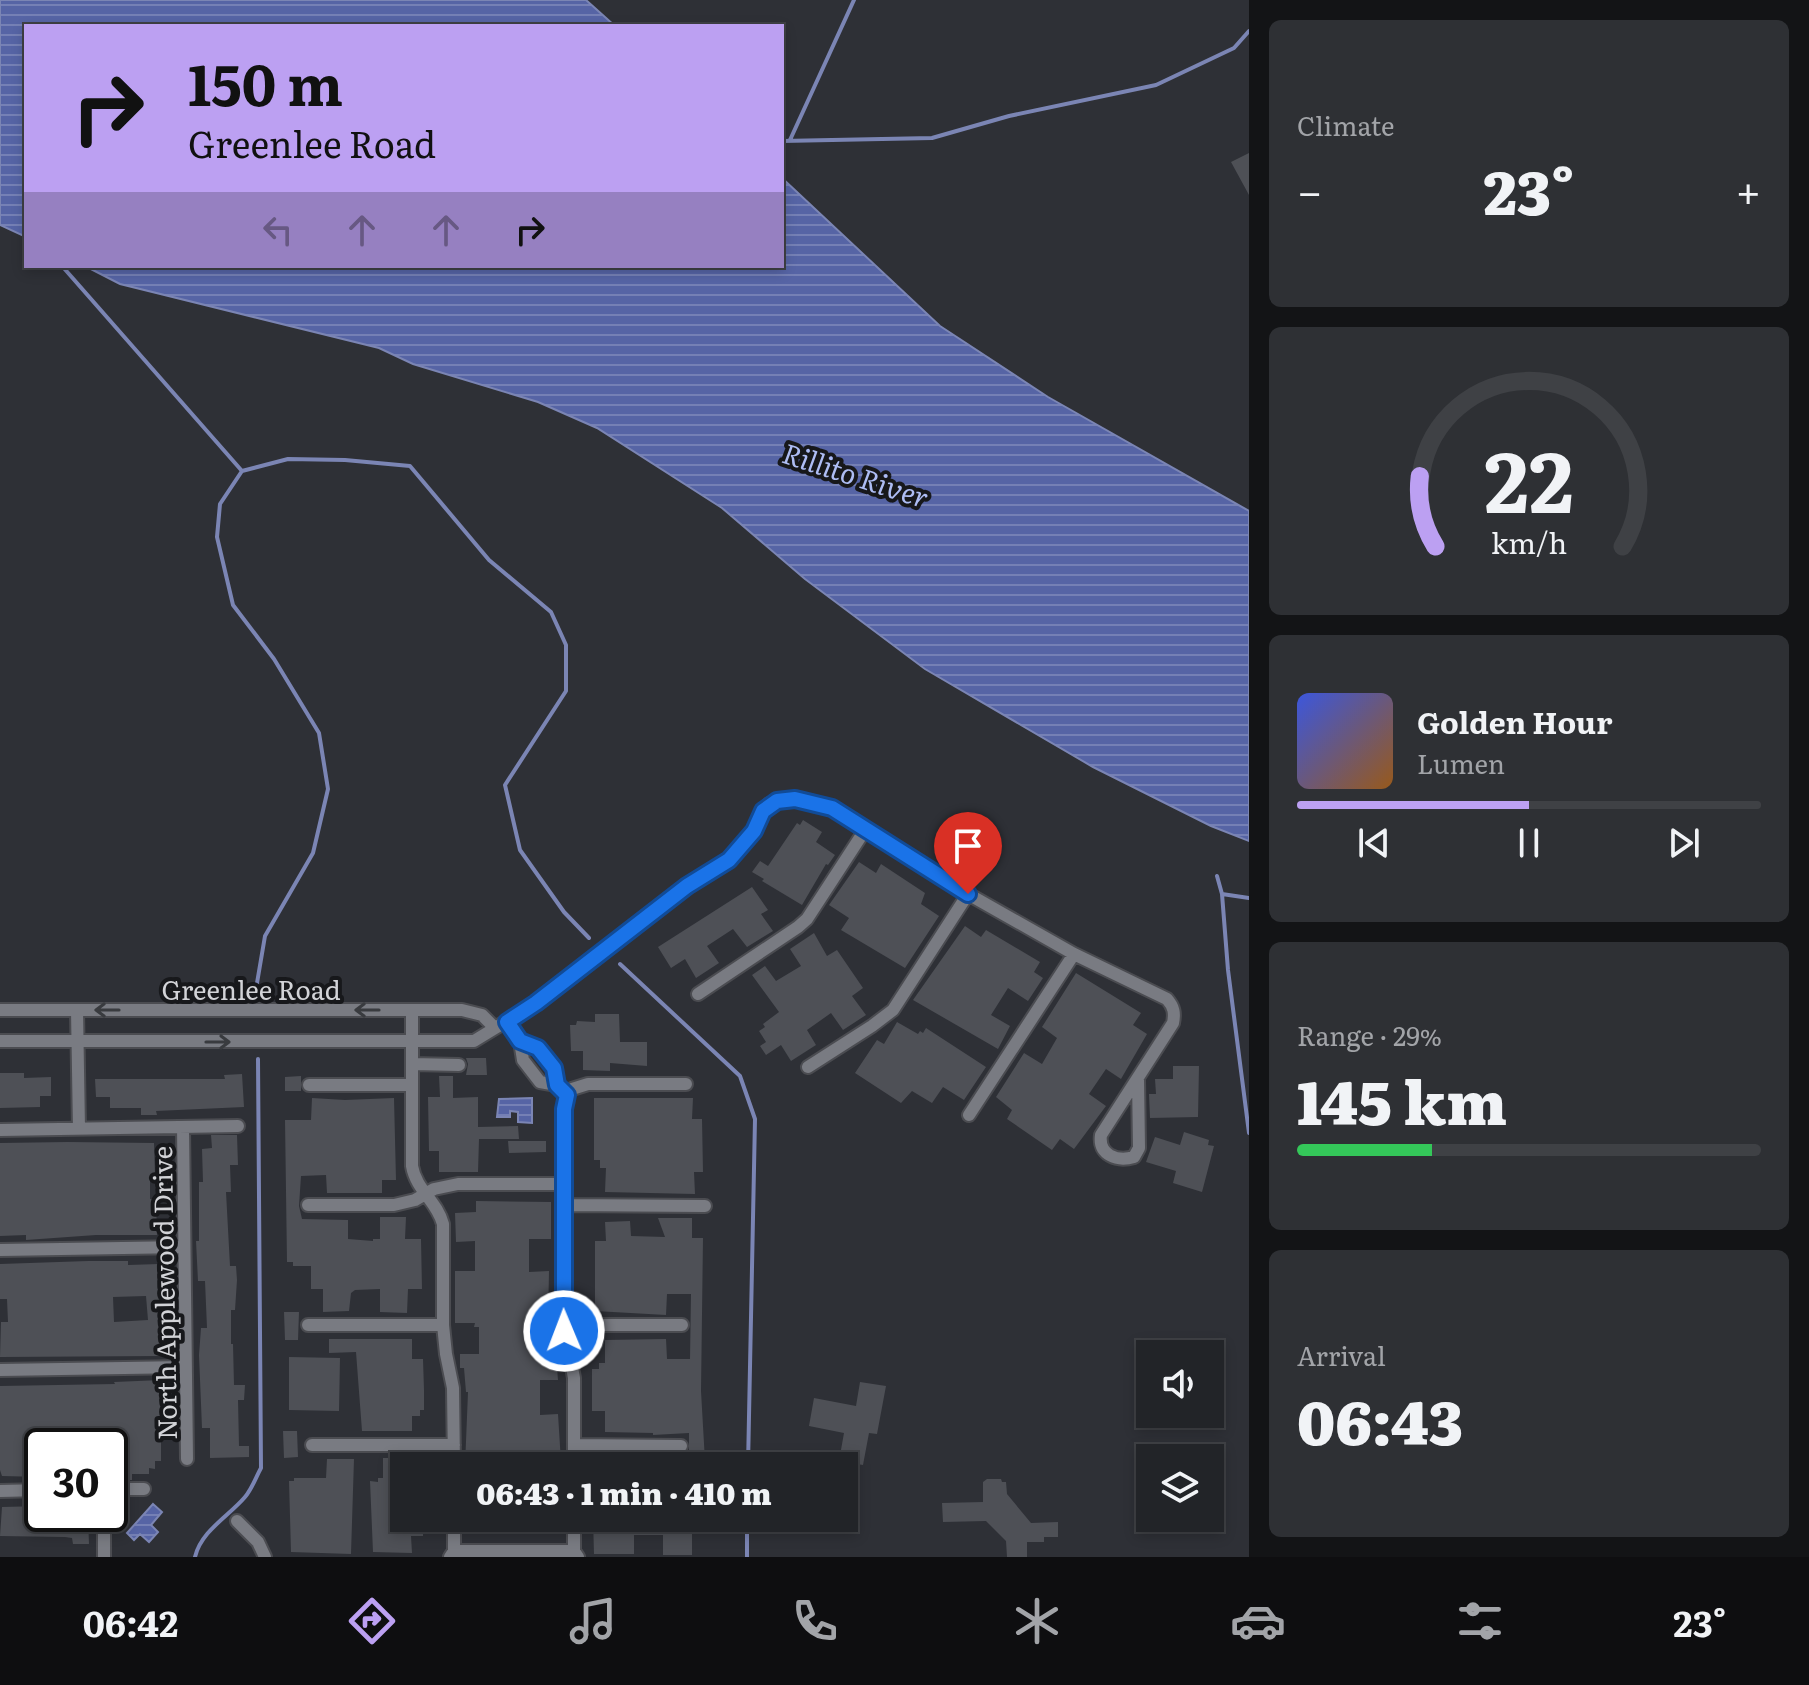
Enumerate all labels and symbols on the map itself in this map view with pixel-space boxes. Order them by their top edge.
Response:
water label: Rillito River [778,431,934,517]
pin [934,812,1002,894]
street label: Greenlee Road [161,969,341,1008]
one-way arrow [94,1002,121,1018]
one-way arrow [354,1002,381,1018]
one-way arrow [204,1034,231,1050]
street label: North Applewood Drive [141,1146,185,1440]
position arrow [522,1289,606,1373]
speed limit sign: 30 [24,1428,128,1532]

